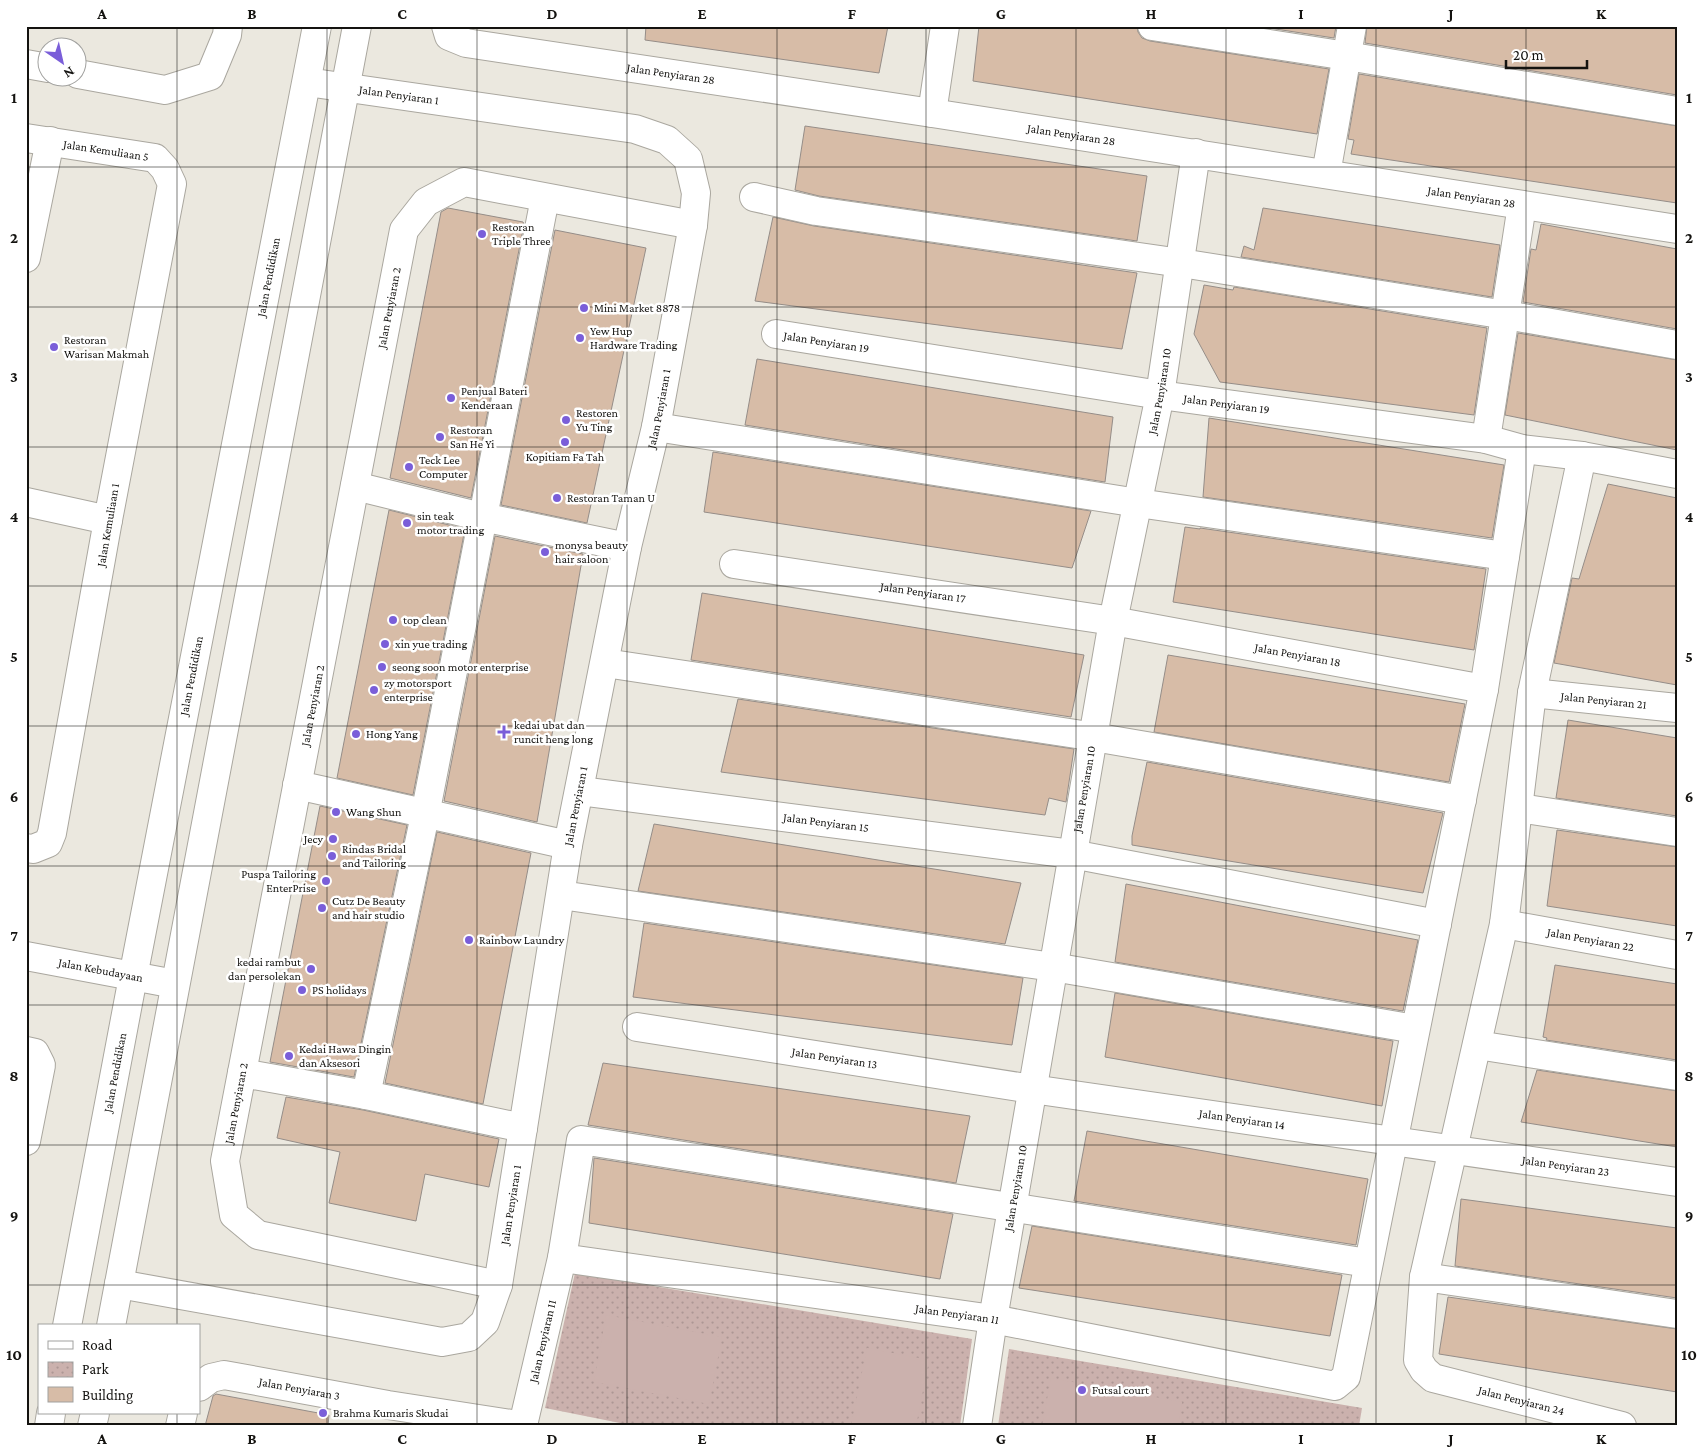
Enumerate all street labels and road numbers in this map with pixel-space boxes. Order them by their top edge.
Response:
street label: Jalan Penyiaran 28 [625,60,716,87]
street label: Jalan Penyiaran 1 [357,82,440,108]
street label: Jalan Penyiaran 28 [1025,121,1116,148]
street label: Jalan Kemuliaan 5 [61,137,150,164]
street label: Jalan Penyiaran 28 [1426,183,1516,211]
street label: Jalan Pendidikan [254,236,283,319]
street label: Jalan Penyiaran 2 [374,266,404,350]
street label: Jalan Penyiaran 19 [781,328,870,356]
street label: Jalan Penyiaran 10 [1145,347,1174,437]
street label: Jalan Penyiaran 1 [644,368,673,451]
street label: Jalan Penyiaran 19 [1182,391,1270,417]
street label: Jalan Kemuliaan 1 [94,482,122,569]
street label: Jalan Penyiaran 17 [878,579,967,606]
street label: Jalan Pendidikan [177,634,206,718]
street label: Jalan Penyiaran 18 [1253,640,1342,670]
street label: Jalan Penyiaran 2 [298,663,327,748]
street label: Jalan Penyiaran 21 [1559,689,1647,712]
street label: Jalan Penyiaran 10 [1070,745,1098,834]
street label: Jalan Penyiaran 1 [561,765,590,848]
street label: Jalan Penyiaran 15 [781,810,870,835]
street label: Jalan Penyiaran 22 [1545,925,1635,954]
street label: Jalan Kebudayaan [56,955,145,985]
street label: Jalan Pendidikan [100,1031,129,1114]
street label: Jalan Penyiaran 13 [790,1044,879,1072]
street label: Jalan Penyiaran 2 [221,1061,251,1146]
street label: Jalan Penyiaran 14 [1197,1106,1286,1132]
street label: Jalan Penyiaran 10 [1001,1144,1030,1233]
street label: Jalan Penyiaran 23 [1520,1153,1611,1179]
street label: Jalan Penyiaran 1 [497,1164,524,1247]
street label: Jalan Penyiaran 11 [526,1298,559,1385]
street label: Jalan Penyiaran 11 [913,1301,1000,1327]
street label: Jalan Penyiaran 3 [257,1374,341,1403]
street label: Jalan Penyiaran 24 [1476,1383,1566,1418]

